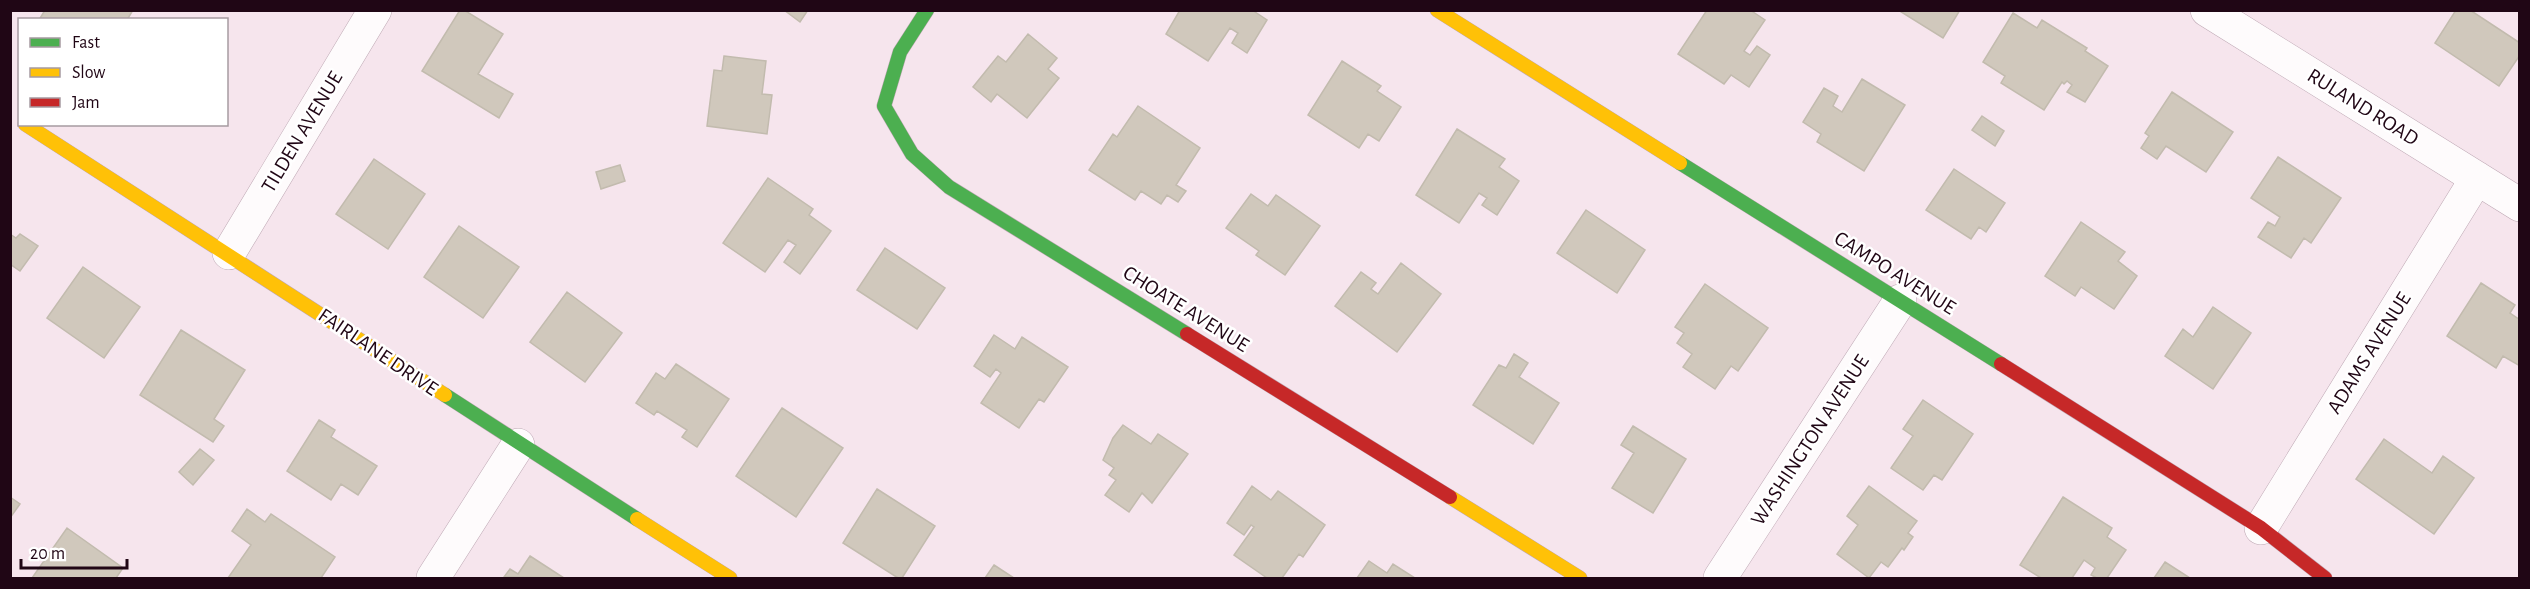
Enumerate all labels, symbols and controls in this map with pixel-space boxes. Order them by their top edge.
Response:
legend [18,18,228,126]
text: Fast [72,34,100,52]
text: Slow [72,64,105,82]
street label: RULAND ROAD [2304,64,2422,150]
street label: TILDEN AVENUE [258,68,346,196]
text: Jam [72,94,100,112]
street label: CAMPO AVENUE [1831,227,1959,319]
street label: CHOATE AVENUE [1119,262,1253,356]
street label: ADAMS AVENUE [2323,289,2415,417]
street label: FAIRLANE DRIVE [314,304,442,400]
street label: WASHINGTON AVENUE [1747,351,1873,529]
scale bar [21,532,128,570]
text: 20 m [30,545,65,563]

